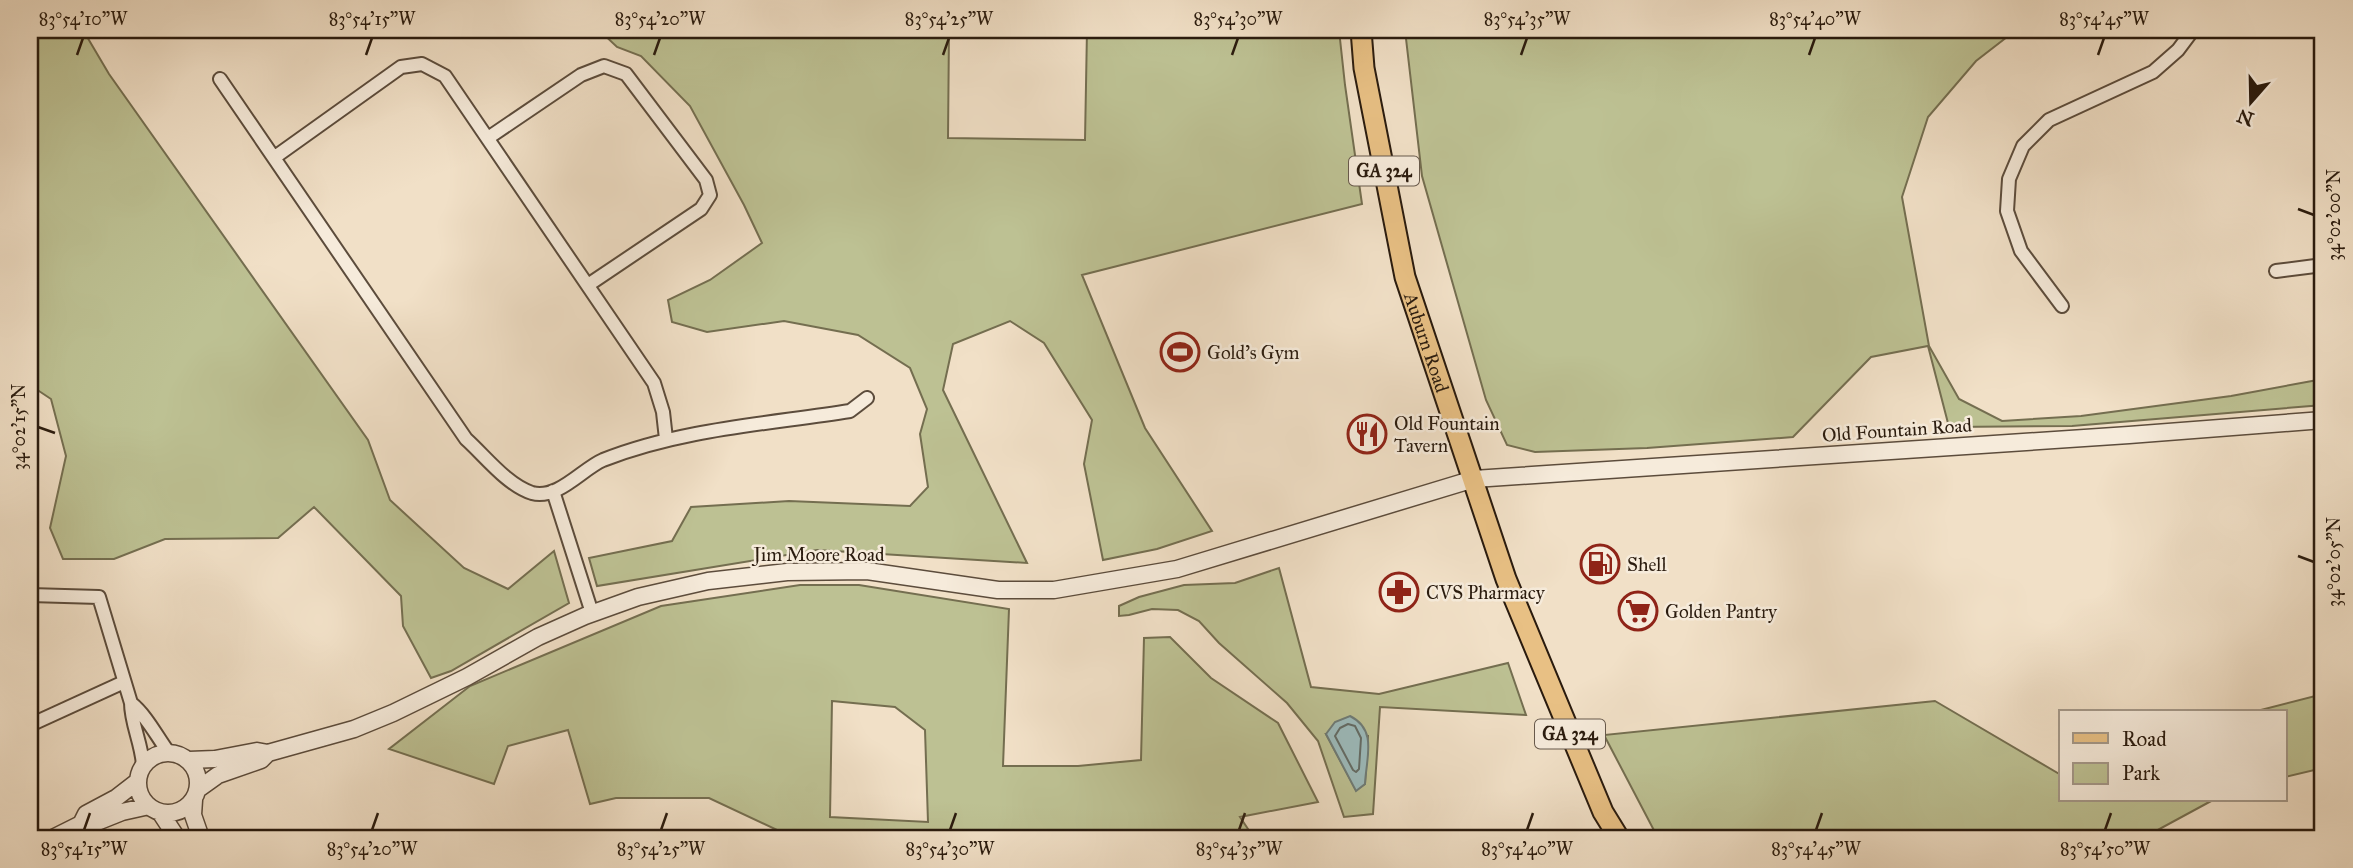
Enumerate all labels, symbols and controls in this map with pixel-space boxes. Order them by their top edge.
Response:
text: 83°54'10"W [39,8,128,30]
text: 83°54'15"W [329,8,416,30]
text: 83°54'20"W [615,8,706,30]
text: 83°54'25"W [905,8,994,30]
text: 83°54'30"W [1194,8,1283,30]
text: 83°54'35"W [1484,8,1571,30]
text: 83°54'40"W [1769,8,1862,30]
text: 83°54'45"W [2059,8,2150,30]
north arrow [2216,66,2286,136]
text: N [2234,104,2257,131]
road number: GA 324 [1349,156,1419,186]
text: 34°02'00"N [2323,169,2345,261]
street label: Auburn Road [1399,288,1454,396]
sports icon: Gold's Gym [1159,331,1201,373]
place label: Gold's Gym [1207,341,1300,364]
text: 34°02'15"N [8,384,30,470]
place label: Old Fountain Tavern [1394,412,1499,457]
restaurant icon: Old Fountain Tavern [1346,413,1388,455]
street label: Old Fountain Road [1821,413,1973,447]
text: 34°02'05"N [2323,517,2345,607]
street label: Jim Moore Road [751,543,885,567]
fuel station icon: Shell [1579,543,1621,585]
place label: Shell [1627,553,1667,576]
pharmacy icon: CVS Pharmacy [1378,571,1420,613]
place label: CVS Pharmacy [1426,581,1546,604]
supermarket icon: Golden Pantry [1617,590,1659,632]
place label: Golden Pantry [1665,600,1778,623]
legend [2059,710,2286,802]
road number: GA 324 [1535,720,1605,748]
text: Road [2122,726,2167,752]
text: Park [2122,760,2160,786]
text: 83°54'15"W [41,838,128,860]
text: 83°54'20"W [327,838,418,860]
text: 83°54'25"W [617,838,706,860]
text: 83°54'30"W [906,838,995,860]
text: 83°54'35"W [1196,838,1283,860]
text: 83°54'40"W [1481,838,1574,860]
text: 83°54'45"W [1771,838,1862,860]
text: 83°54'50"W [2060,838,2151,860]

